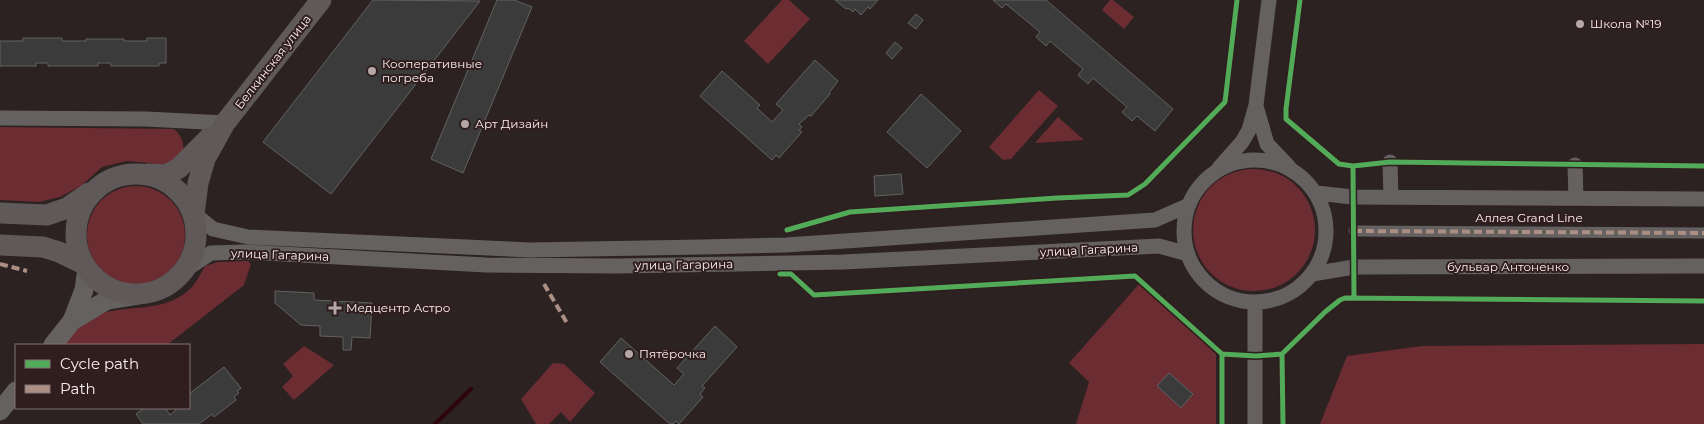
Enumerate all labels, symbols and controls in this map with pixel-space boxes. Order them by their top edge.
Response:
street label: Белкинская улица [231,12,314,112]
place label: Школа №19 [1590,16,1662,31]
marker: Школа №19 [1574,18,1586,30]
place label: Кооперативные погреба [382,56,482,85]
marker: Кооперативные погреба [366,65,378,77]
place label: Арт Дизайн [475,116,548,131]
marker: Арт Дизайн [459,118,471,130]
street label: Аллея Grand Line [1475,210,1583,225]
street label: улица Гагарина [1038,239,1139,260]
street label: улица Гагарина [230,245,329,264]
street label: улица Гагарина [634,256,733,273]
street label: бульвар Антоненко [1447,259,1569,274]
place label: Медцентр Астро [346,300,451,315]
marker: Медцентр Астро [328,301,342,315]
legend [15,344,190,409]
place label: Пятёрочка [639,346,706,361]
marker: Пятёрочка [623,348,635,360]
text: Cycle path [60,354,139,373]
text: Path [60,379,96,398]

